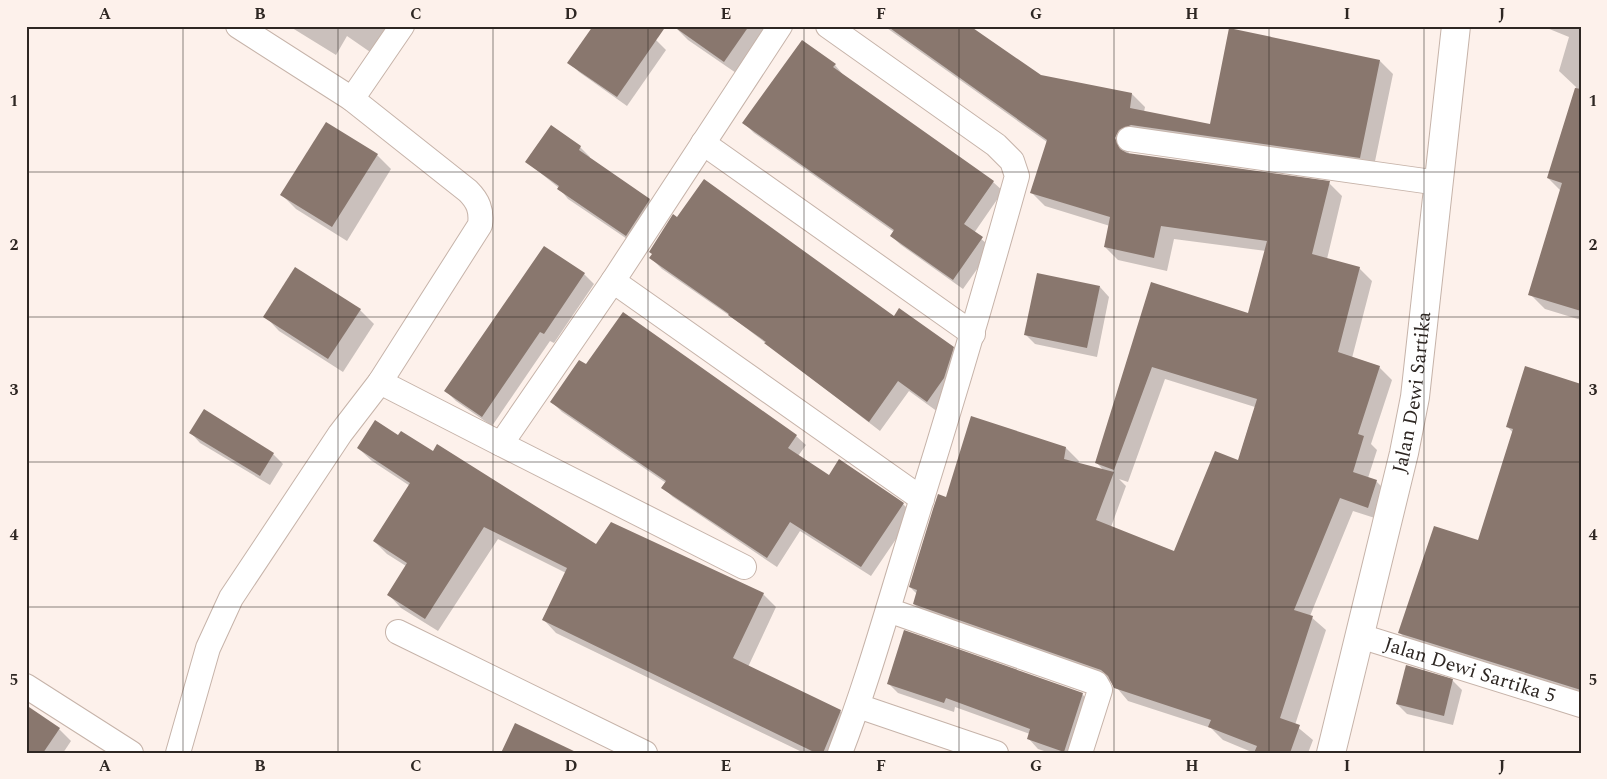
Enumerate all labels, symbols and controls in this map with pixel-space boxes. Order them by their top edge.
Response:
text: A [99,2,112,26]
text: B [254,2,266,26]
text: C [410,2,422,26]
text: D [565,2,578,26]
text: E [721,2,731,26]
text: F [876,2,886,26]
text: G [1030,2,1042,26]
text: H [1185,2,1199,26]
text: I [1344,2,1350,26]
text: J [1499,2,1506,26]
text: 1 [10,89,18,113]
text: 1 [1589,89,1597,113]
text: 2 [10,233,19,257]
text: 2 [1589,233,1598,257]
street label: Jalan Dewi Sartika [1385,310,1439,476]
text: 3 [10,378,19,402]
text: 3 [1589,378,1598,402]
text: 4 [10,523,19,547]
text: 4 [1589,523,1598,547]
street label: Jalan Dewi Sartika 5 [1380,629,1559,711]
text: 5 [10,668,18,692]
text: 5 [1589,668,1597,692]
text: A [99,754,112,778]
text: B [254,754,266,778]
text: C [410,754,422,778]
text: D [565,754,578,778]
text: E [721,754,731,778]
text: F [876,754,886,778]
text: G [1030,754,1042,778]
text: H [1185,754,1199,778]
text: I [1344,754,1350,778]
text: J [1499,754,1506,778]

